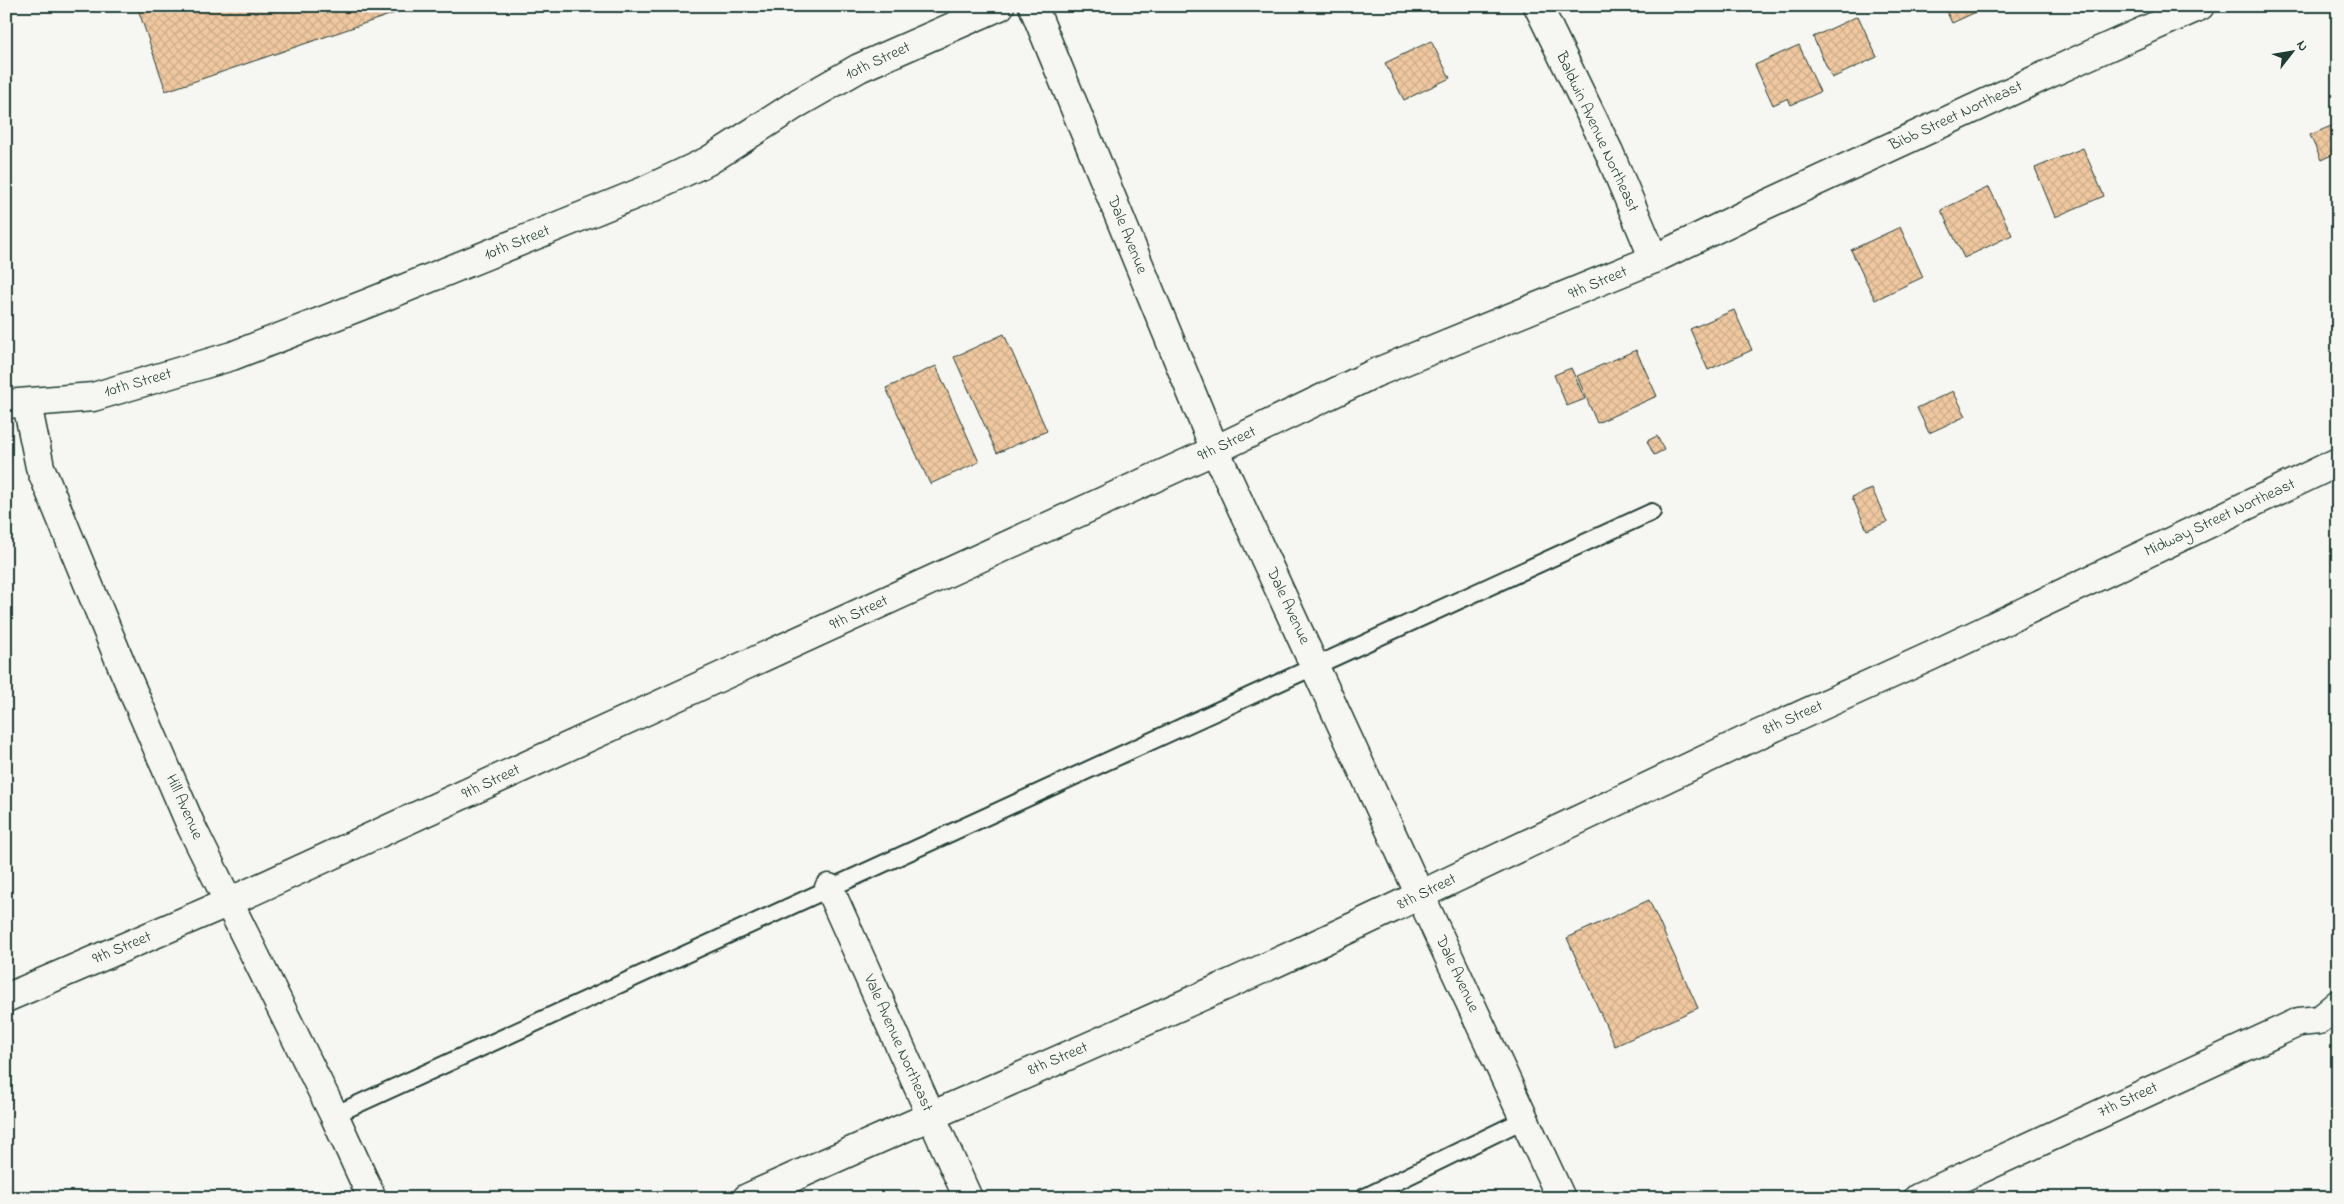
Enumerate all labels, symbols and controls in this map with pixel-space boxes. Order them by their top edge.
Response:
north arrow [2266,28,2316,78]
street label: 10th Street [842,35,915,87]
text: N [2290,37,2313,56]
street label: Baldwin Avenue Northeast [1549,47,1645,217]
street label: Bibb Street Northeast [1884,74,2027,158]
street label: Dale Avenue [1100,192,1154,278]
street label: 10th Street [480,219,554,267]
street label: 9th Street [1565,260,1632,306]
street label: 10th Street [101,362,175,404]
street label: 9th Street [1194,420,1261,468]
street label: Midway Street Northeast [2140,472,2300,564]
street label: Dale Avenue [1259,563,1317,649]
street label: 9th Street [826,589,893,637]
street label: 8th Street [1759,694,1827,742]
street label: 9th Street [458,758,525,806]
street label: Hill Avenue [159,770,209,844]
street label: 8th Street [1393,867,1461,917]
street label: 9th Street [89,925,156,971]
street label: Dale Avenue [1428,931,1486,1017]
street label: Vale Avenue Northeast [856,969,939,1116]
street label: 8th Street [1024,1035,1092,1082]
street label: 7th Street [2094,1075,2163,1124]

